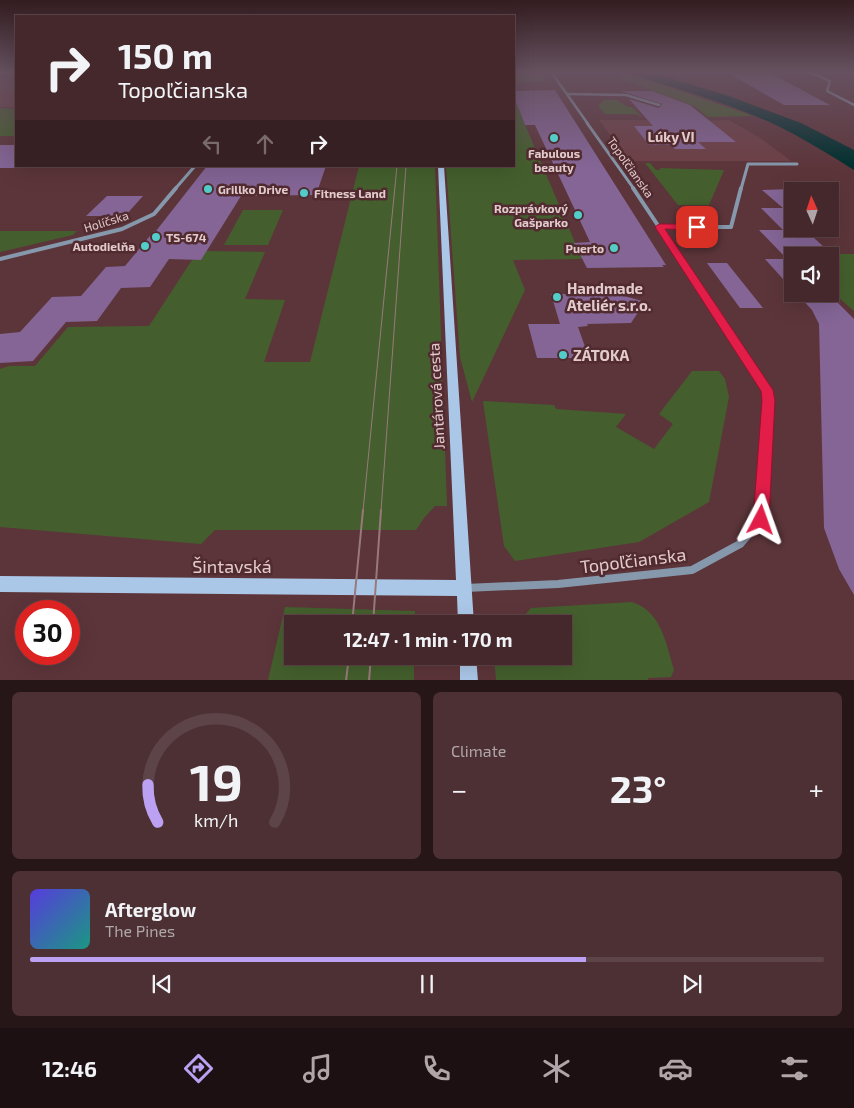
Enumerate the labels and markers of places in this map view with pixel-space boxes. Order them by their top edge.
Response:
marker: Fabulous beauty [548,132,560,144]
place label: Fabulous beauty [528,146,580,175]
place label: Grillko Drive [218,182,289,196]
marker: Grillko Drive [202,183,214,195]
place label: Fitness Land [314,186,386,200]
marker: Fitness Land [298,187,310,199]
place label: Rozprávkový Gašparko [494,201,568,229]
pin [676,206,718,248]
marker: Rozprávkový Gašparko [572,209,584,221]
place label: TS-674 [166,230,207,244]
marker: TS-674 [150,231,162,243]
place label: Autodielňa [73,239,135,253]
marker: Autodielňa [139,240,151,252]
place label: Puerto [566,241,604,255]
marker: Puerto [608,242,620,254]
place label: Handmade Ateliér s.r.o. [567,279,652,314]
marker: Handmade Ateliér s.r.o. [551,291,563,303]
place label: ZÁTOKA [573,346,629,364]
marker: ZÁTOKA [557,349,569,361]

